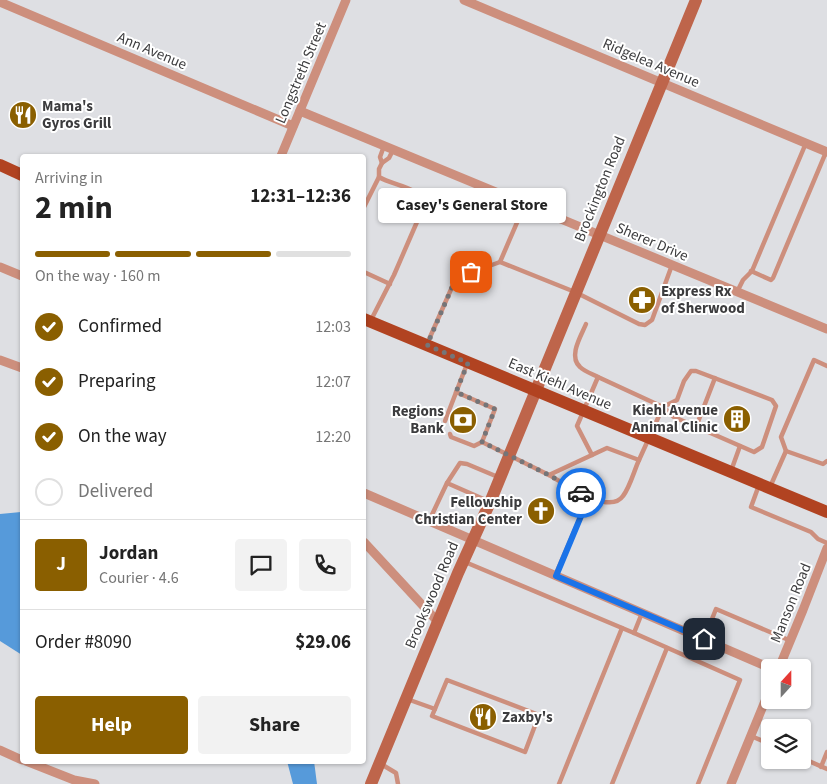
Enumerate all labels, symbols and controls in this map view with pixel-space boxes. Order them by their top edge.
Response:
street label: Longstreth Street [270,19,332,127]
street label: Ann Avenue [114,27,190,75]
street label: Ridgelea Avenue [599,33,703,93]
place label: Mama's Gyros Grill [42,96,112,134]
restaurant icon: Mama's Gyros Grill [8,100,38,130]
street label: Brockington Road [569,133,631,245]
text: Arriving in [35,167,103,189]
text: 12:31–12:36 [250,183,351,210]
text: 2 min [35,185,113,231]
callout: Casey's General Store [377,187,565,222]
text: Casey's General Store [396,194,548,216]
street label: Sherer Drive [613,217,691,267]
pin [450,251,492,293]
icon: bag [457,258,485,286]
text: On the way · 160 m [35,265,160,287]
place label: Express Rx of Sherwood [661,281,745,319]
pharmacy icon: Express Rx of Sherwood [627,285,657,315]
icon: check [35,313,63,341]
text: Confirmed [78,313,162,340]
text: 12:03 [315,316,351,338]
street label: East Kiehl Avenue [505,353,615,415]
icon: check [35,368,63,396]
text: Preparing [78,368,156,395]
text: 12:07 [315,371,351,393]
place label: Kiehl Avenue Animal Clinic [631,400,718,438]
place label: Regions Bank [392,401,445,439]
building icon: Kiehl Avenue Animal Clinic [722,404,752,434]
bank icon: Regions Bank [448,405,478,435]
icon: check [35,423,63,451]
text: On the way [78,423,167,450]
text: 12:20 [315,426,351,448]
courier [556,468,606,518]
text: Delivered [78,478,153,505]
icon: car [567,479,595,507]
place label: Fellowship Christian Center [415,492,522,530]
church icon: Fellowship Christian Center [526,496,556,526]
street label: Brookswood Road [400,538,464,652]
button: chat [235,539,287,591]
button: phone [299,539,351,591]
text: Jordan [99,540,158,567]
text: J [56,551,66,578]
street label: Manson Road [765,560,817,646]
text: Courier · 4.6 [99,567,179,589]
pin [683,618,725,660]
icon: home [690,625,718,653]
text: Order #8090 [35,629,132,656]
text: $29.06 [295,629,351,656]
north arrow [761,659,811,709]
map controls [761,659,811,769]
button: Help [35,696,188,754]
button: Share [198,696,351,754]
restaurant icon: Zaxby's [468,702,498,732]
place label: Zaxby's [502,707,553,728]
button: layers [761,719,811,769]

